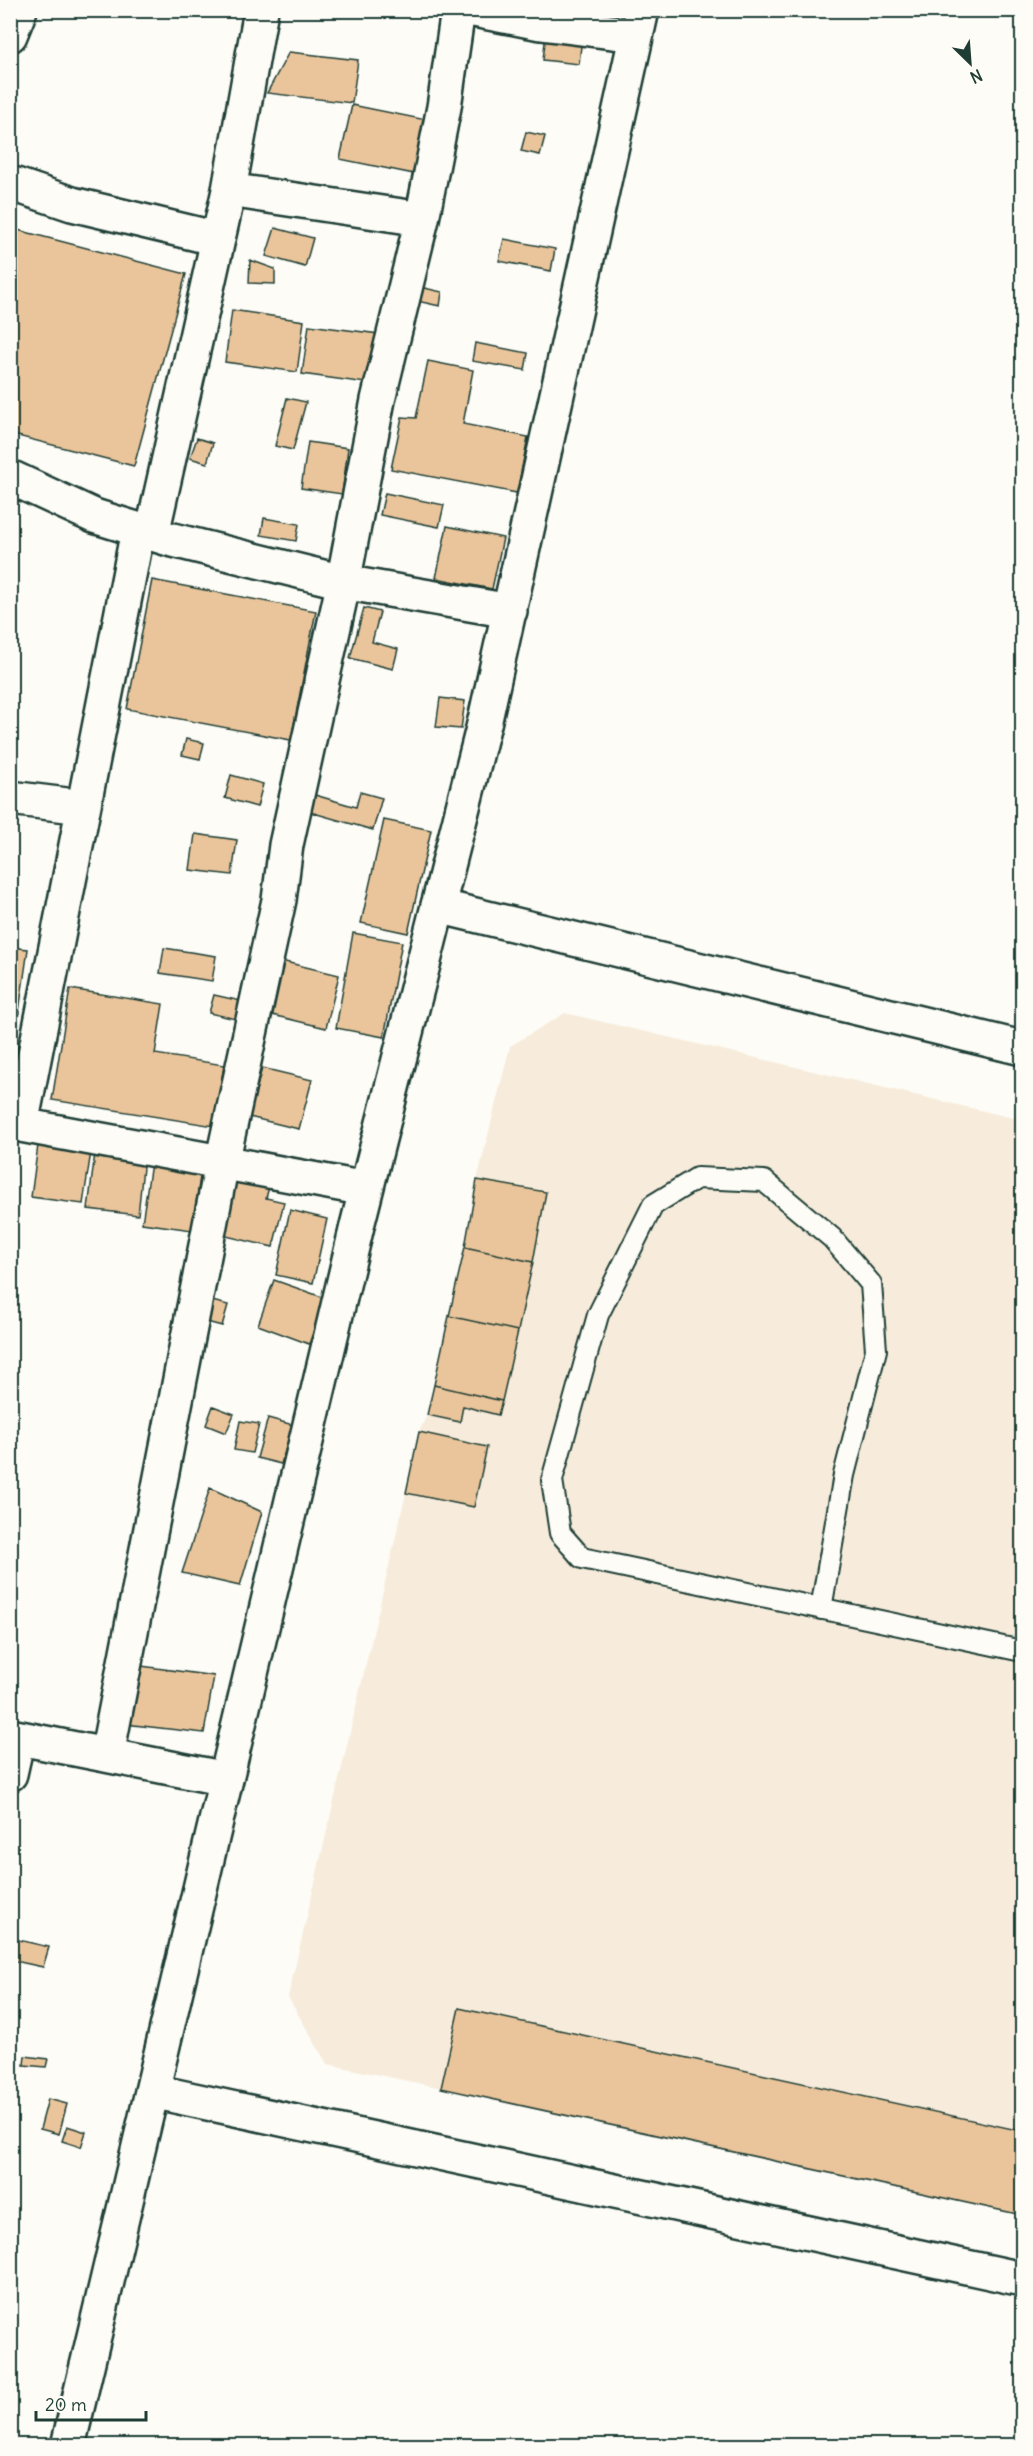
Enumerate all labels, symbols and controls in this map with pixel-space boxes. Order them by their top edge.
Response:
north arrow [940,33,1000,93]
text: N [967,65,986,88]
scale bar [36,2384,146,2422]
text: 20 m [45,2393,87,2416]

